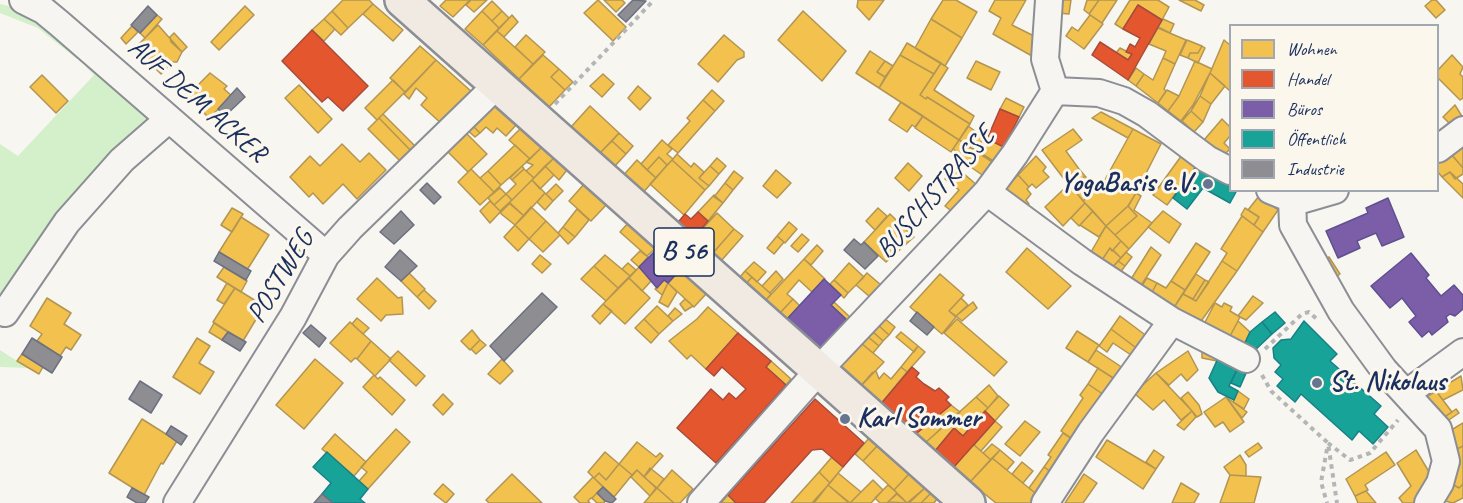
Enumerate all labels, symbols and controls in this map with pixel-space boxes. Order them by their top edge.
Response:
legend [1229,24,1439,192]
street label: AUF DEM ACKER [120,31,274,171]
text: Wohnen [1287,38,1337,60]
text: Handel [1287,68,1329,90]
text: Büros [1287,98,1322,120]
street label: BUSCHSTRASSE [869,120,1003,266]
text: Öffentlich [1287,128,1346,150]
text: Industrie [1287,158,1344,180]
place label: YogaBasis e.V. [1059,167,1196,201]
marker: YogaBasis e.V. [1201,177,1215,191]
street label: POSTWEG [240,225,322,329]
road number: B 56 [654,228,714,276]
place label: St. Nikolaus [1329,366,1446,400]
marker: St. Nikolaus [1310,376,1324,390]
place label: Karl Sommer [857,402,981,436]
marker: Karl Sommer [838,412,852,426]

